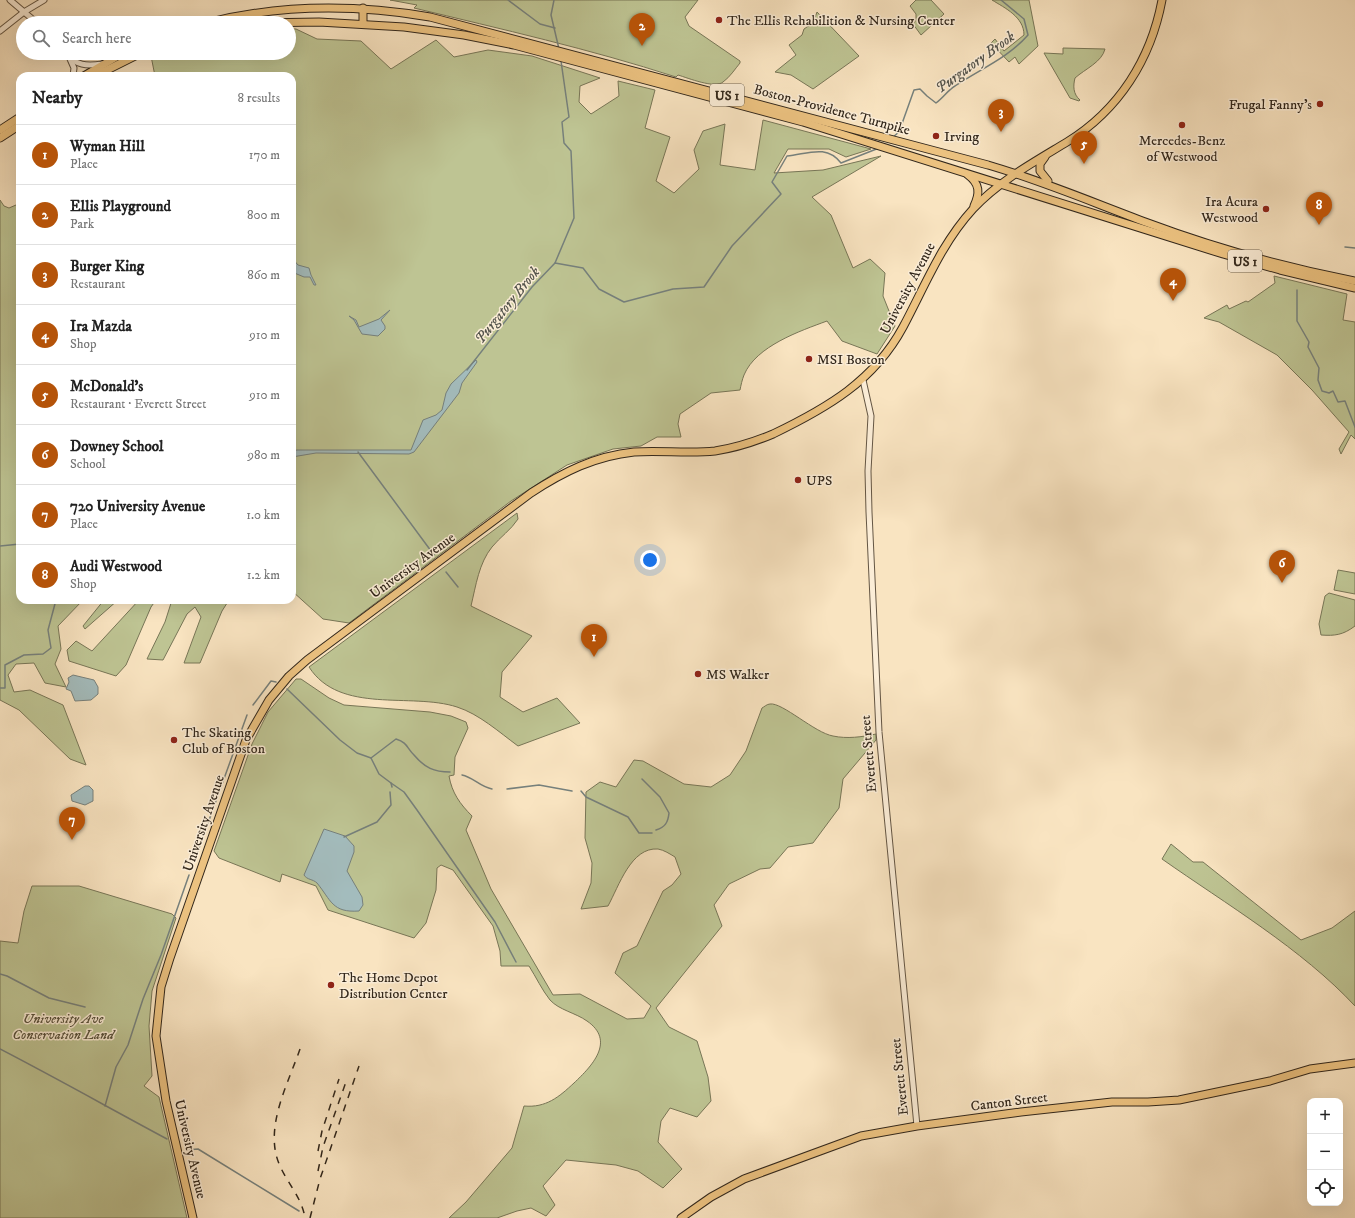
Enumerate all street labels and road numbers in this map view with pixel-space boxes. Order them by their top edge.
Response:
street label: Boston-Providence Turnpike [751,80,912,140]
road number: US 1 [710,84,744,106]
street label: University Avenue [876,239,940,337]
road number: US 1 [1228,250,1262,272]
street label: University Avenue [366,529,459,603]
street label: Everett Street [857,714,881,793]
street label: University Avenue [179,772,229,874]
street label: Everett Street [887,1037,913,1116]
street label: Canton Street [970,1088,1049,1116]
street label: University Avenue [170,1098,210,1201]

